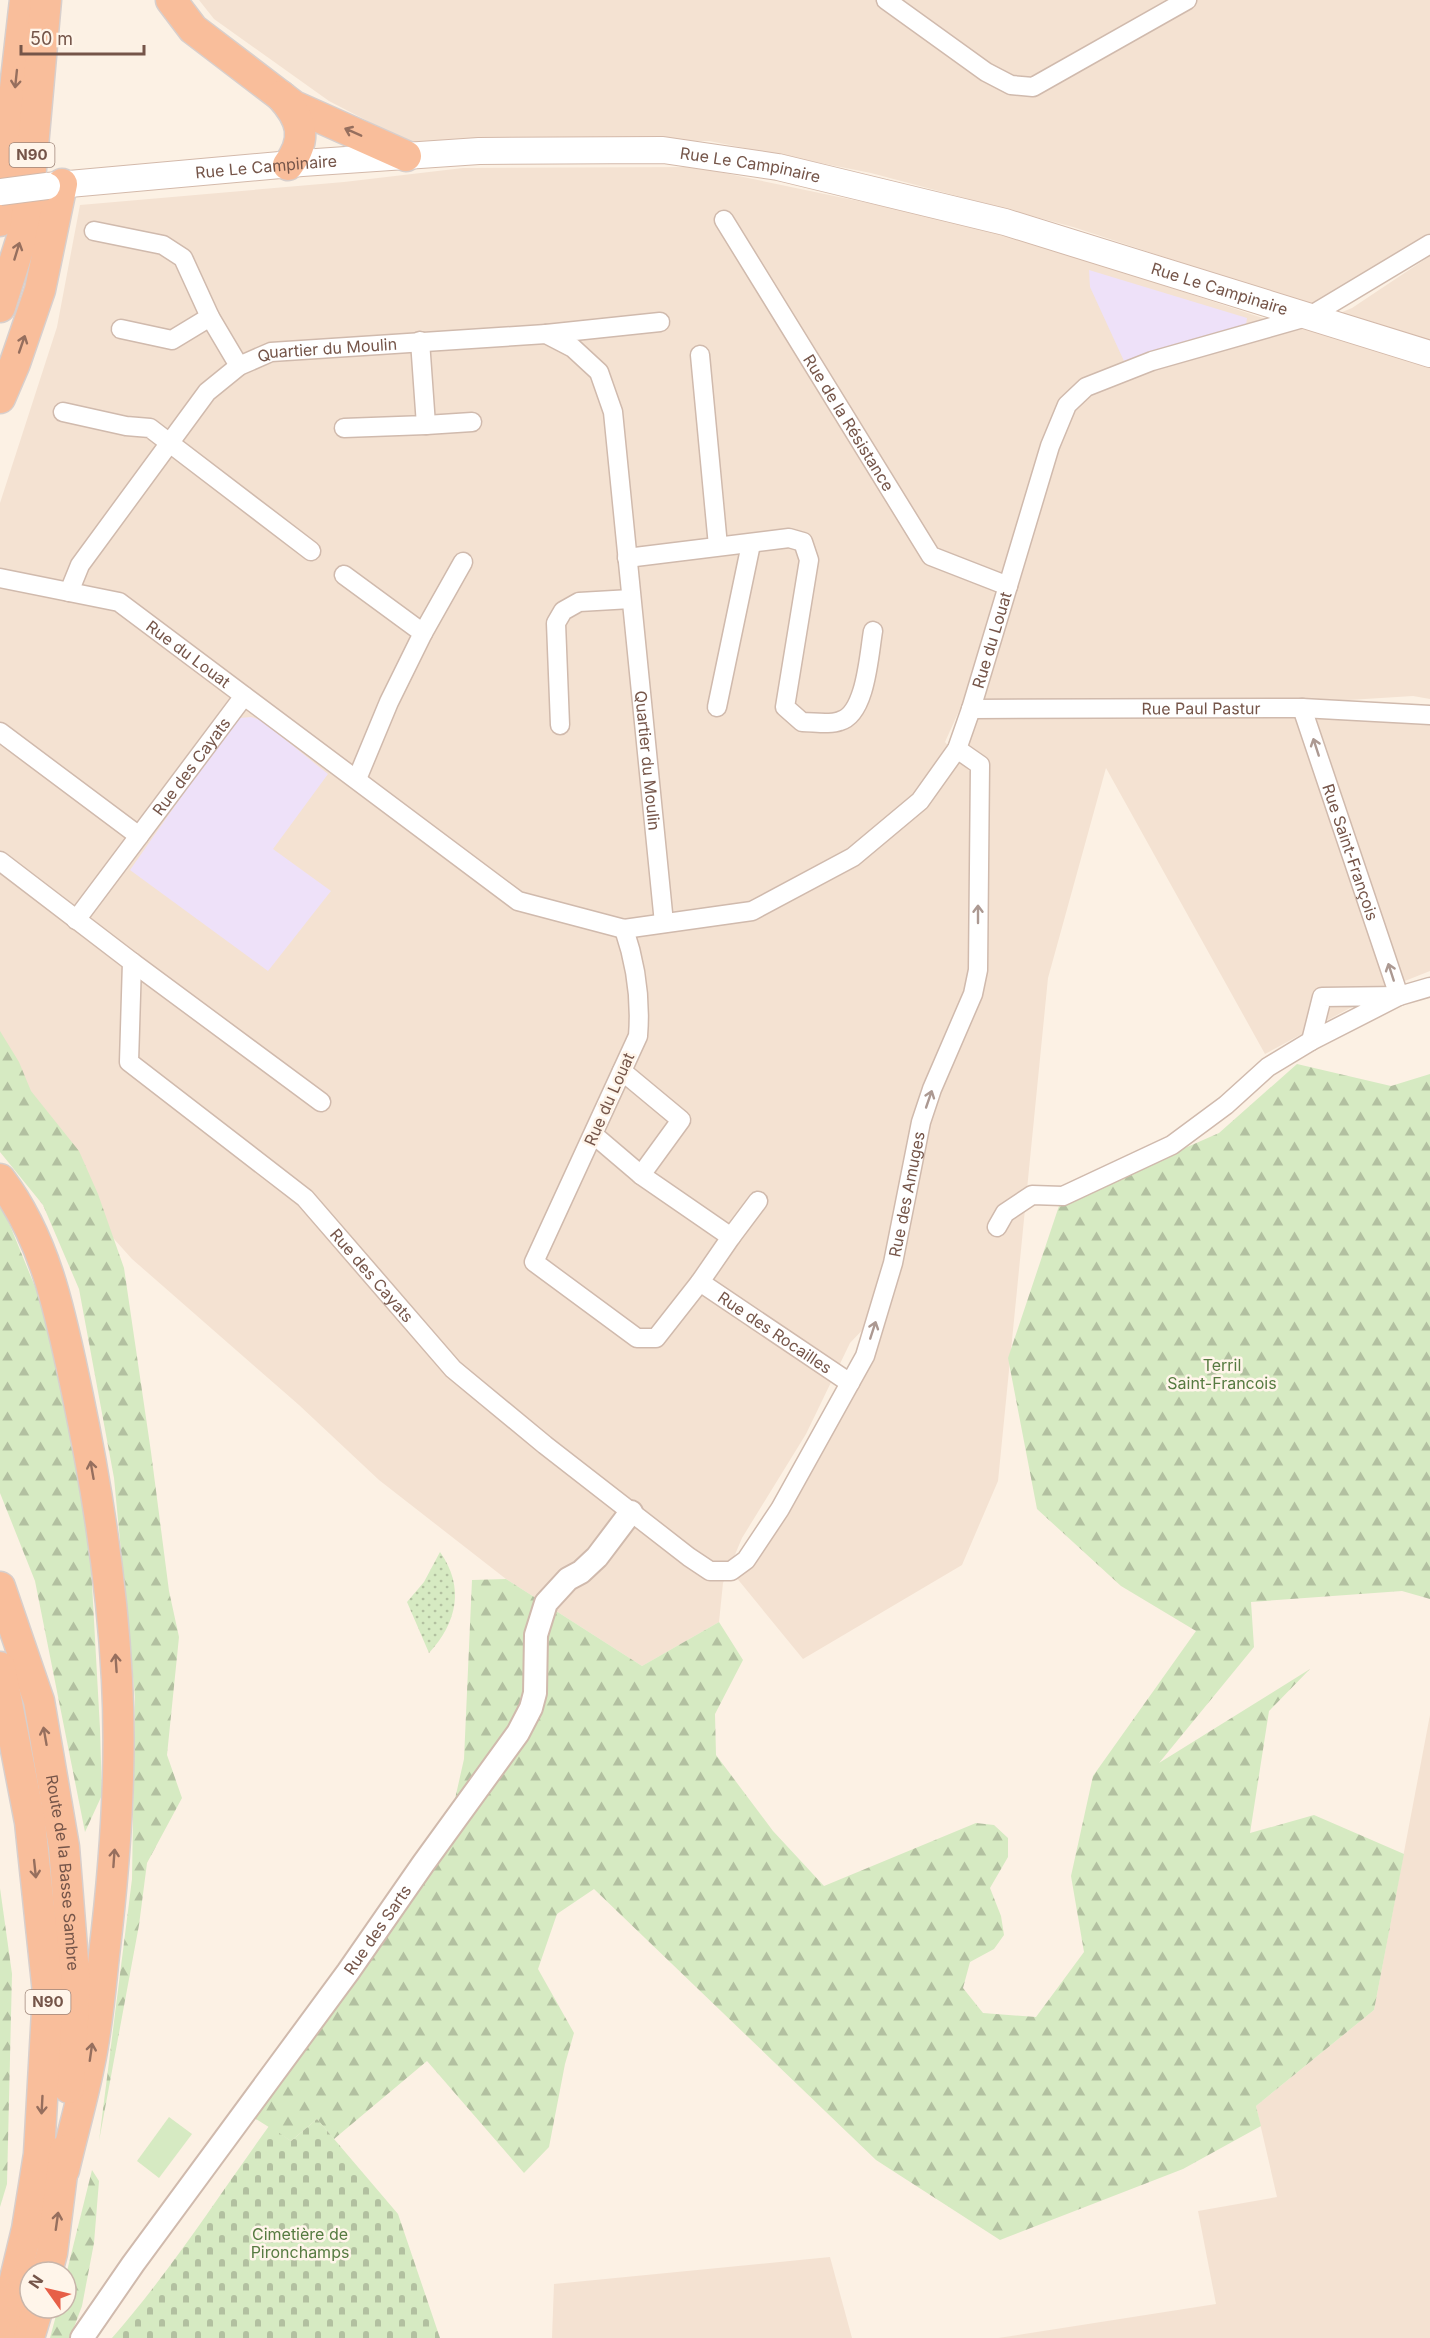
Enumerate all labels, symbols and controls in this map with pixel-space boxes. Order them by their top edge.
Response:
scale bar [21,18,144,56]
text: 50 m [30,28,73,49]
one-way arrow [10,69,21,88]
one-way arrow [344,126,362,138]
road number: N90 [9,143,54,167]
street label: Rue Le Campinaire [679,143,823,187]
street label: Rue Le Campinaire [194,151,338,183]
one-way arrow [12,242,23,261]
street label: Rue Le Campinaire [1149,258,1291,319]
street label: Quartier du Moulin [254,334,398,367]
one-way arrow [17,335,28,354]
street label: Rue de la Résistance [799,351,899,495]
street label: Rue du Louat [968,589,1016,691]
street label: Rue du Louat [142,616,234,692]
street label: Quartier du Moulin [631,690,665,831]
street label: Rue Paul Pastur [1141,698,1261,718]
street label: Rue des Cayats [148,713,234,819]
one-way arrow [1309,738,1320,757]
street label: Rue Saint-François [1318,781,1383,923]
one-way arrow [972,904,984,924]
one-way arrow [1384,963,1395,982]
street label: Rue du Louat [580,1049,638,1149]
one-way arrow [924,1091,935,1109]
street label: Rue des Amuges [884,1130,929,1259]
street label: Rue des Cayats [326,1224,418,1326]
street label: Rue des Rocailles [714,1287,836,1378]
one-way arrow [869,1321,880,1340]
park label: Terril Saint-Francois [1167,1355,1277,1393]
one-way arrow [86,1460,97,1480]
one-way arrow [110,1654,121,1674]
one-way arrow [40,1726,51,1746]
street label: Route de la Basse Sambre [42,1773,84,1971]
one-way arrow [108,1849,119,1868]
one-way arrow [30,1858,41,1878]
street label: Rue des Sarts [339,1881,415,1978]
road number: N90 [26,1990,70,2014]
one-way arrow [86,2042,97,2062]
one-way arrow [36,2095,47,2114]
one-way arrow [51,2212,62,2232]
park label: Cimetière de Pironchamps [251,2224,349,2262]
north arrow [18,2260,78,2320]
text: N [24,2271,47,2292]

